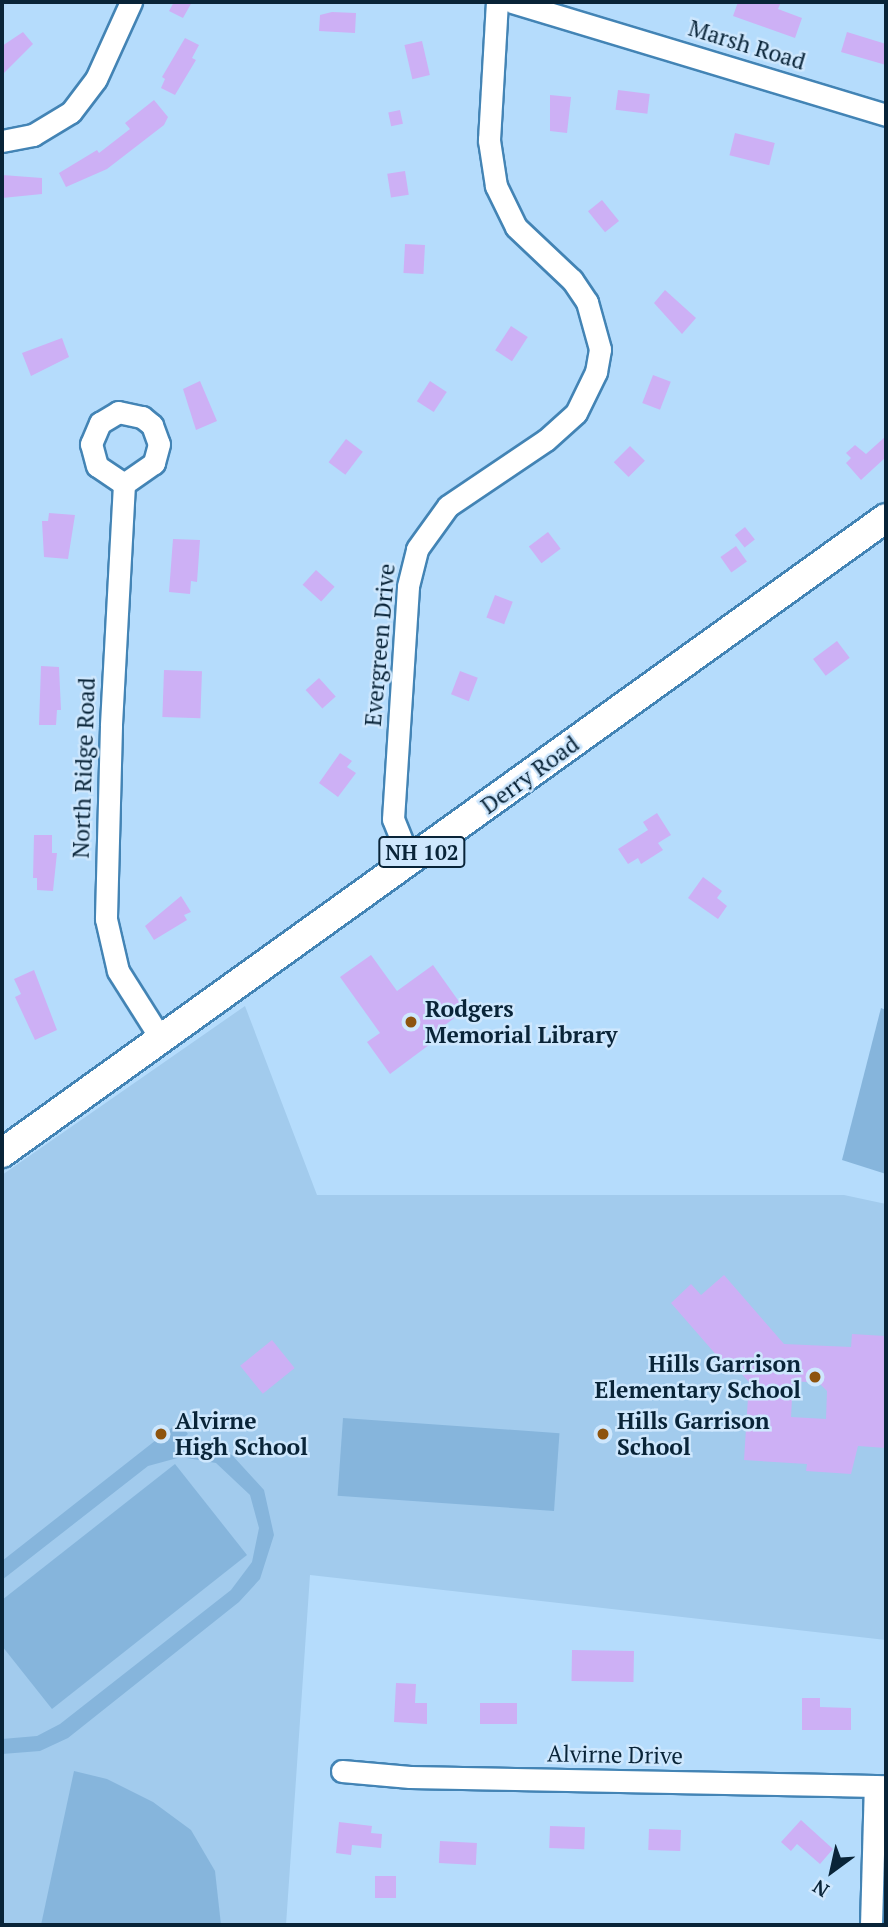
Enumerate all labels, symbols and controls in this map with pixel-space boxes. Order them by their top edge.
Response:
street label: Marsh Road [685,14,809,76]
street label: Evergreen Drive [359,563,401,727]
street label: North Ridge Road [67,677,101,859]
street label: Derry Road [476,730,584,820]
road number: NH 102 [378,834,466,870]
place label: Rodgers Memorial Library [425,995,617,1049]
marker: Rodgers Memorial Library [403,1014,419,1030]
place label: Hills Garrison Elementary School [595,1350,801,1404]
marker: Hills Garrison Elementary School [807,1369,823,1385]
place label: Alvirne High School [175,1407,308,1461]
place label: Hills Garrison School [617,1407,770,1461]
marker: Alvirne High School [153,1426,169,1442]
marker: Hills Garrison School [595,1426,611,1442]
street label: Alvirne Drive [547,1740,683,1770]
north arrow [797,1836,867,1906]
text: N [807,1875,833,1903]

